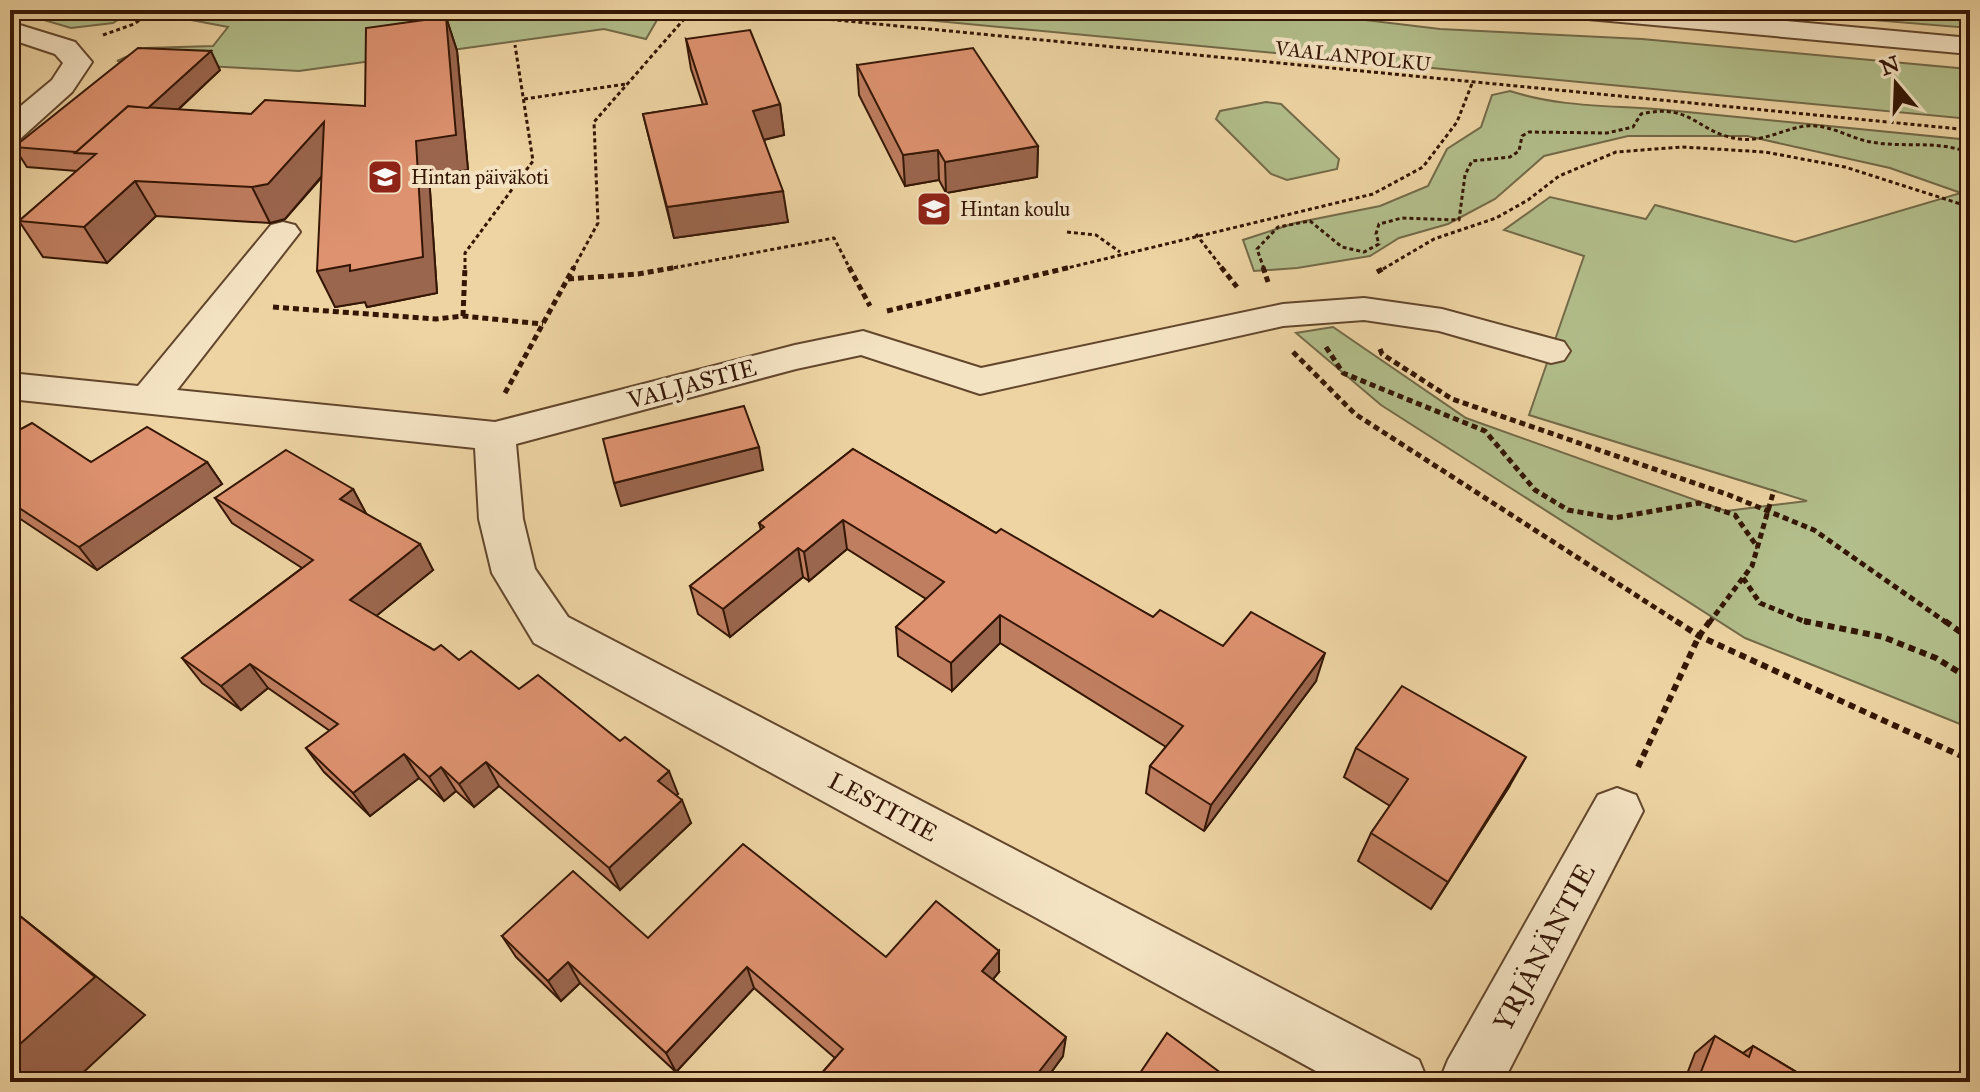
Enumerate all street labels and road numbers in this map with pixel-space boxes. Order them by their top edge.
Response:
street label: VAALANPOLKU [1273,36,1432,76]
street label: VALJASTIE [623,352,760,416]
street label: LESTITIE [823,766,943,848]
street label: YRJÄNÄNTIE [1485,857,1603,1037]

